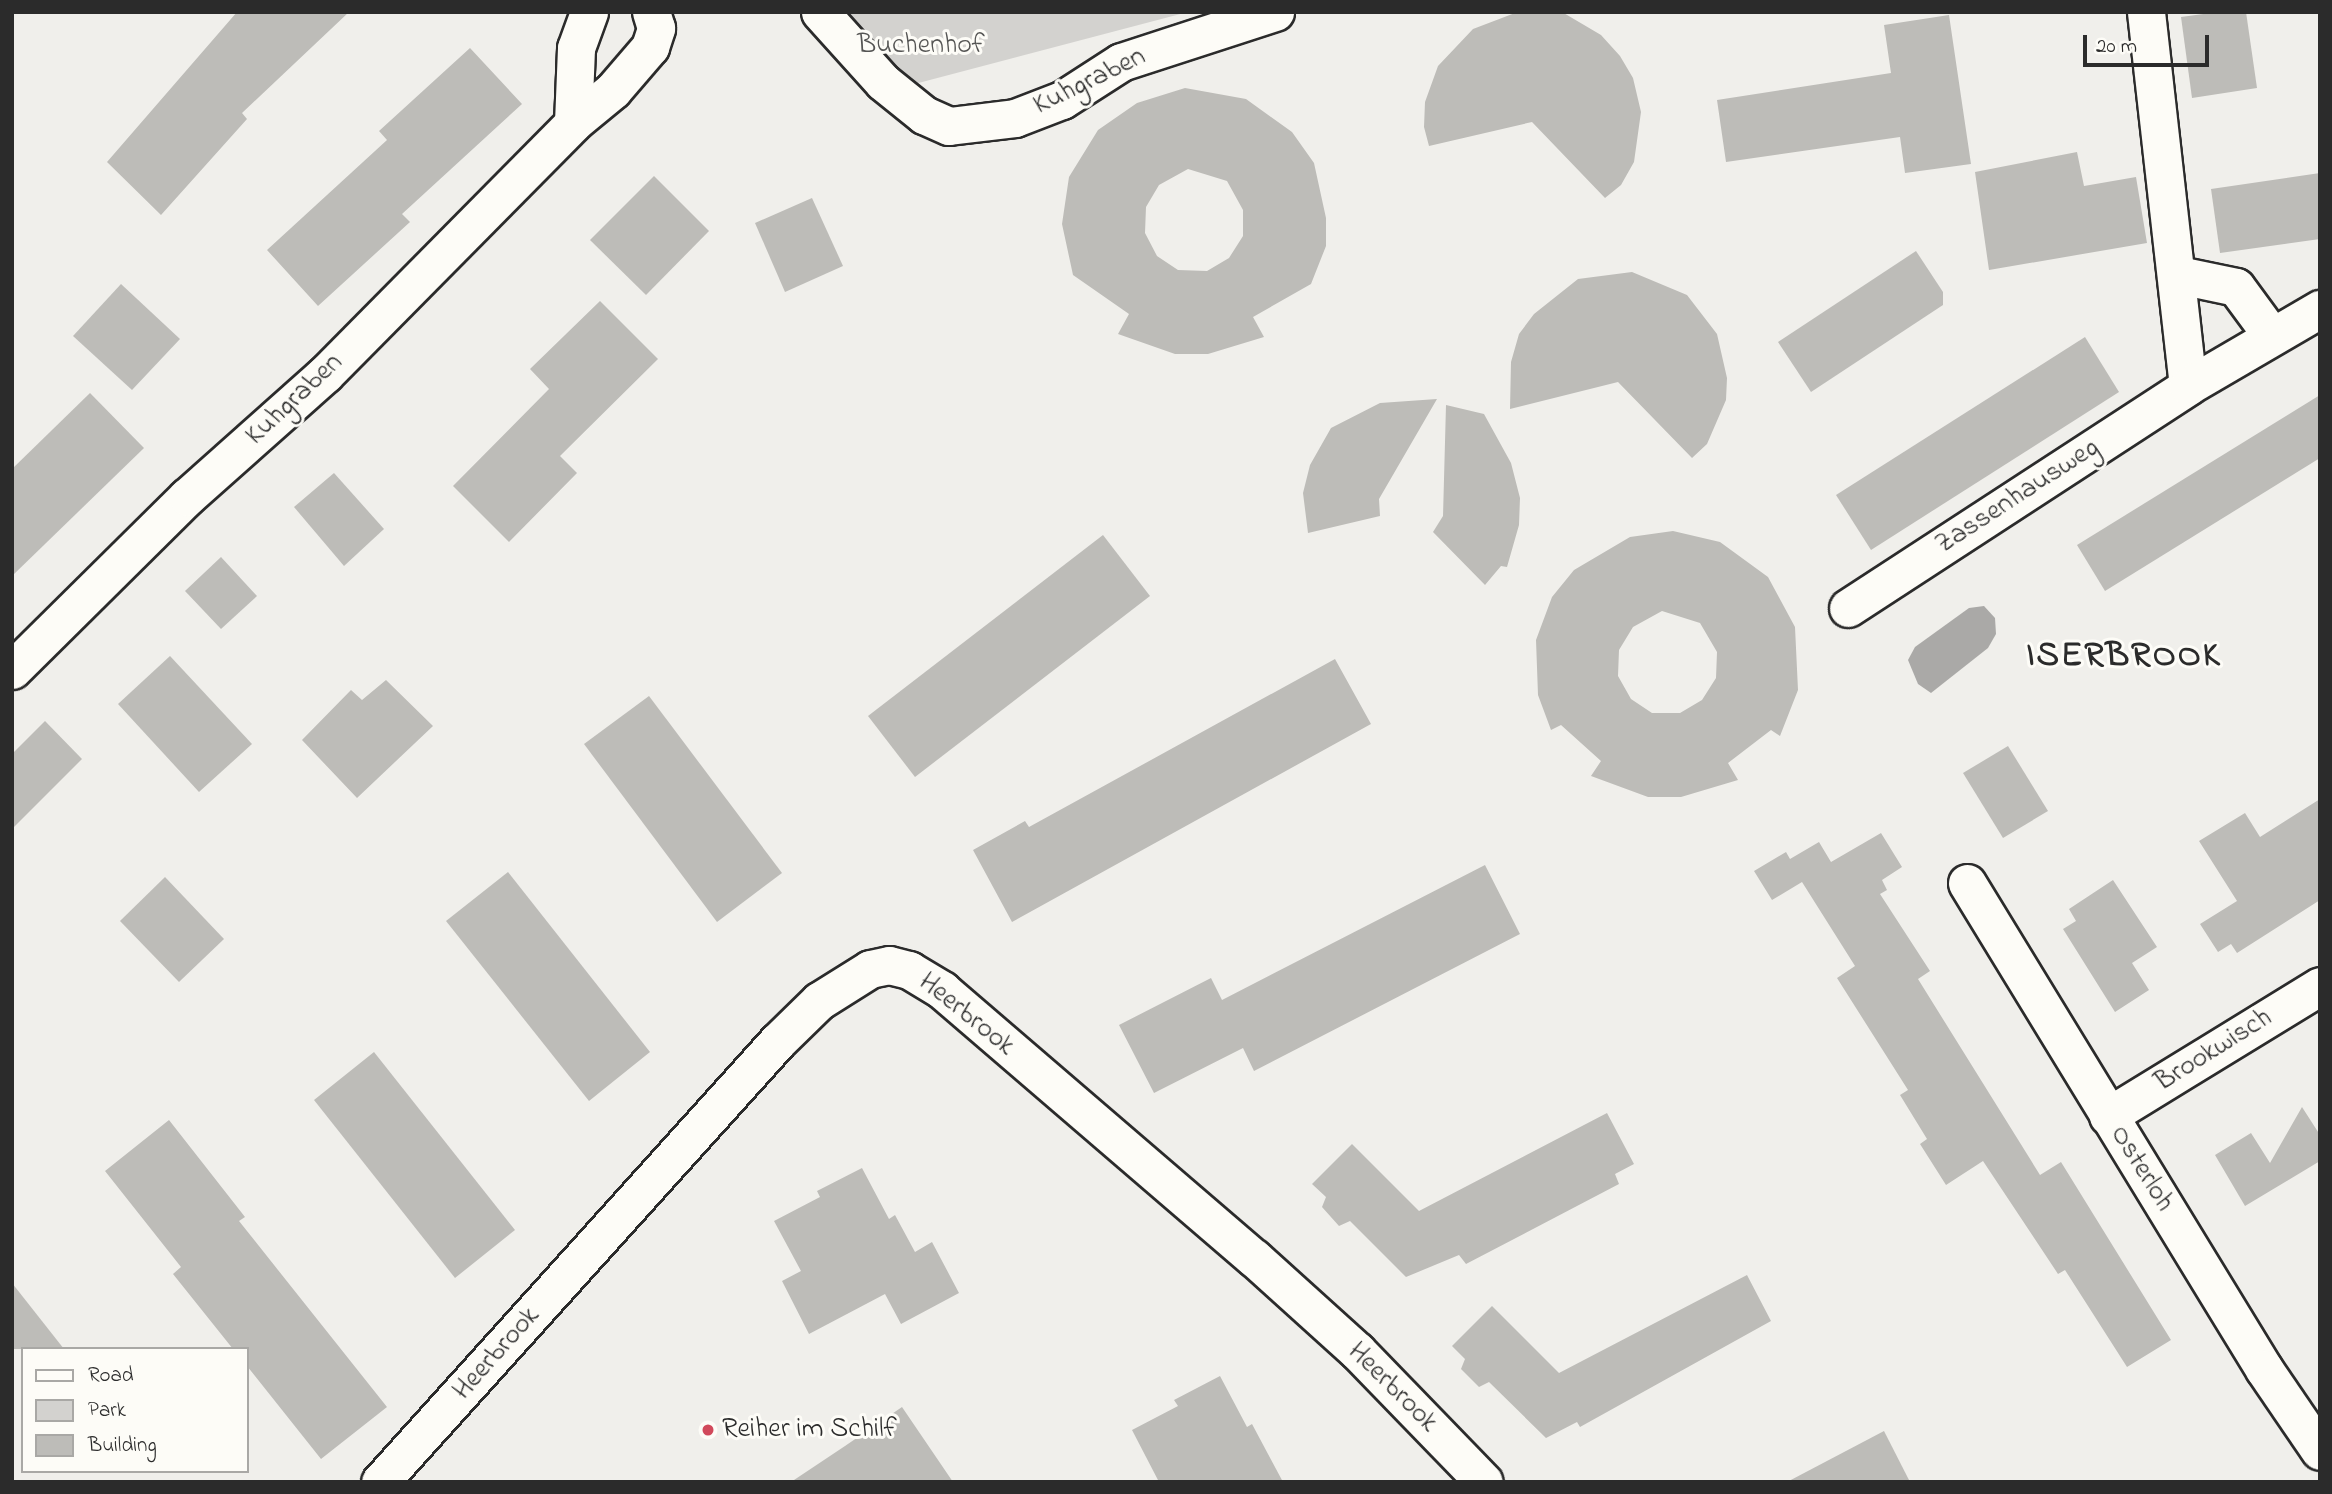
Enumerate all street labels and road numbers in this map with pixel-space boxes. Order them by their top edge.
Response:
street label: Kuhgraben [1029,41,1151,123]
street label: Kuhgraben [240,347,350,453]
street label: Zassenhausweg [1930,432,2106,562]
street label: Heerbrook [911,966,1021,1064]
street label: Brookwisch [2149,1002,2279,1100]
street label: Osterloh [2102,1120,2180,1218]
street label: Heerbrook [446,1300,548,1408]
street label: Heerbrook [1340,1336,1444,1440]

